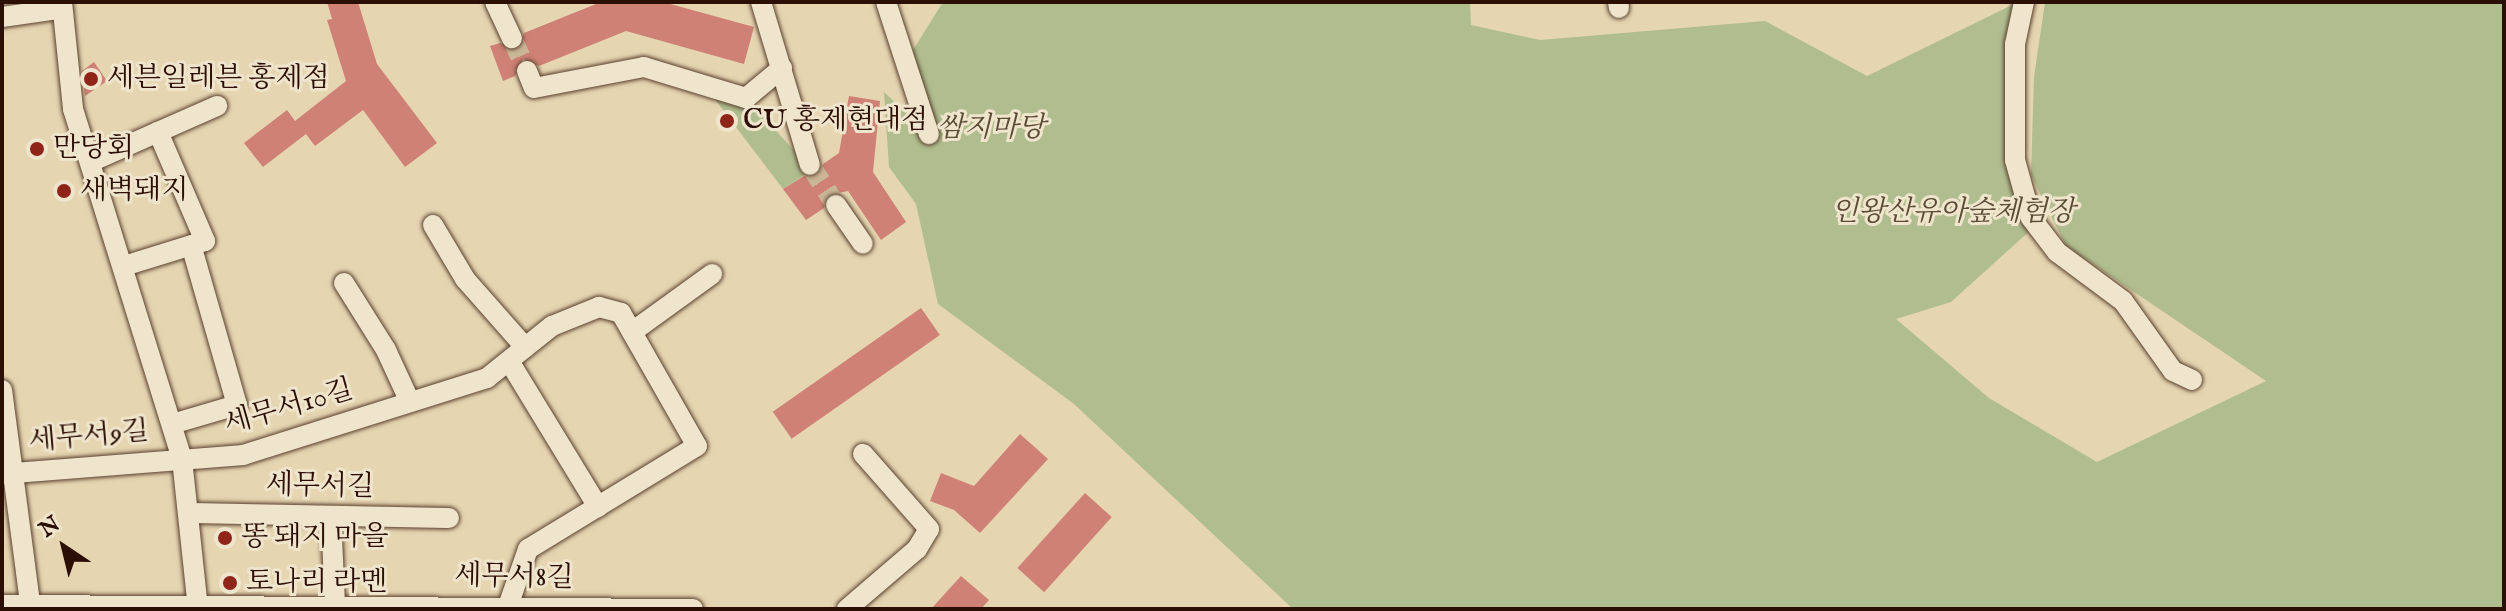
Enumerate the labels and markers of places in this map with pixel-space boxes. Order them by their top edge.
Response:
place label: 세븐일레븐 홍제점 [107,62,329,96]
marker: 세븐일레븐 홍제점 [82,70,100,88]
place label: CU 홍제현대점 [743,104,928,138]
marker: CU 홍제현대점 [718,112,736,130]
place label: 만당회 [53,132,134,166]
marker: 만당회 [28,140,46,158]
place label: 새벽돼지 [80,174,188,208]
marker: 새벽돼지 [55,182,73,200]
place label: 똥 돼지 마을 [241,521,388,555]
marker: 똥 돼지 마을 [216,529,234,547]
place label: 토나리 라멘 [246,566,387,600]
marker: 토나리 라멘 [221,574,239,592]

